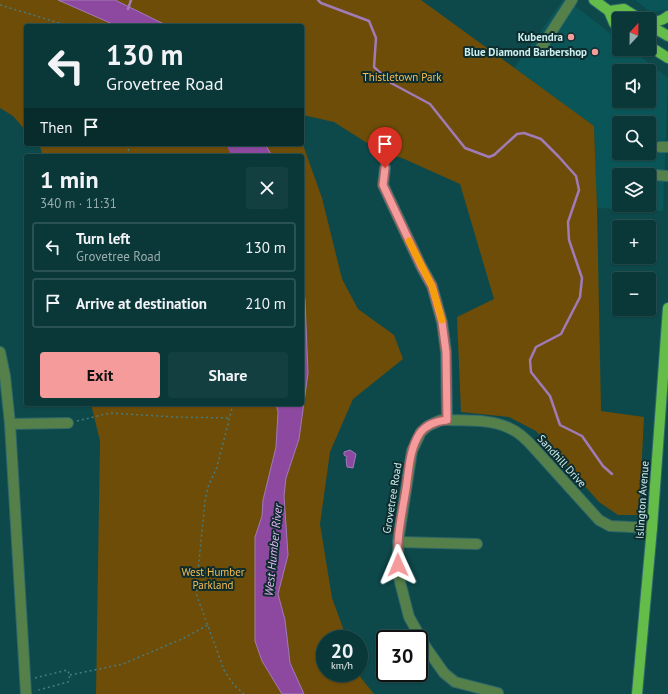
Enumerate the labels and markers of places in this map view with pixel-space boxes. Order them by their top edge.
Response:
place label: Kubendra [518,30,563,44]
marker: Kubendra [566,32,576,42]
place label: Blue Diamond Barbershop [464,45,587,59]
marker: Blue Diamond Barbershop [590,47,600,57]
pin [368,127,402,168]

